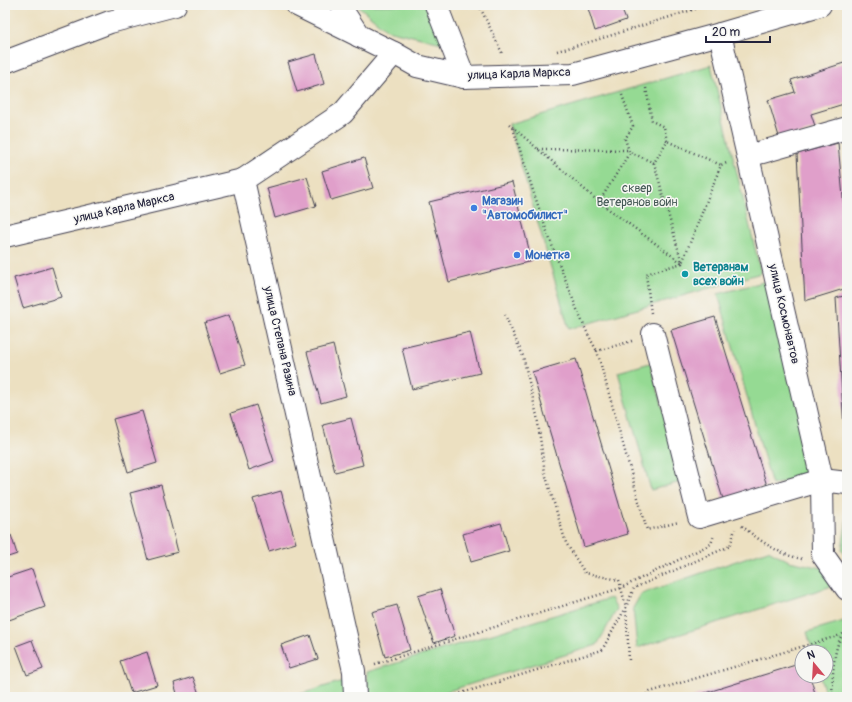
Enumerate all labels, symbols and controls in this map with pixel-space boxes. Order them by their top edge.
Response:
scale bar [706,18,770,44]
text: 20 m [712,25,741,40]
street label: улица Карла Маркса [466,65,571,83]
park label: сквер Ветеранов войн [597,181,677,210]
street label: улица Карла Маркса [71,189,176,227]
place label: Магазин "Автомобилист" [482,194,568,223]
marker: Магазин "Автомобилист" [469,203,479,213]
place label: Монетка [525,248,570,263]
marker: Монетка [512,250,522,260]
place label: Ветеранам всех войн [693,260,748,289]
street label: улица Космонавтов [765,262,803,366]
marker: Ветеранам всех войн [680,269,690,279]
street label: улица Степана Разина [260,284,300,398]
north arrow [794,644,834,684]
text: N [806,647,817,662]

